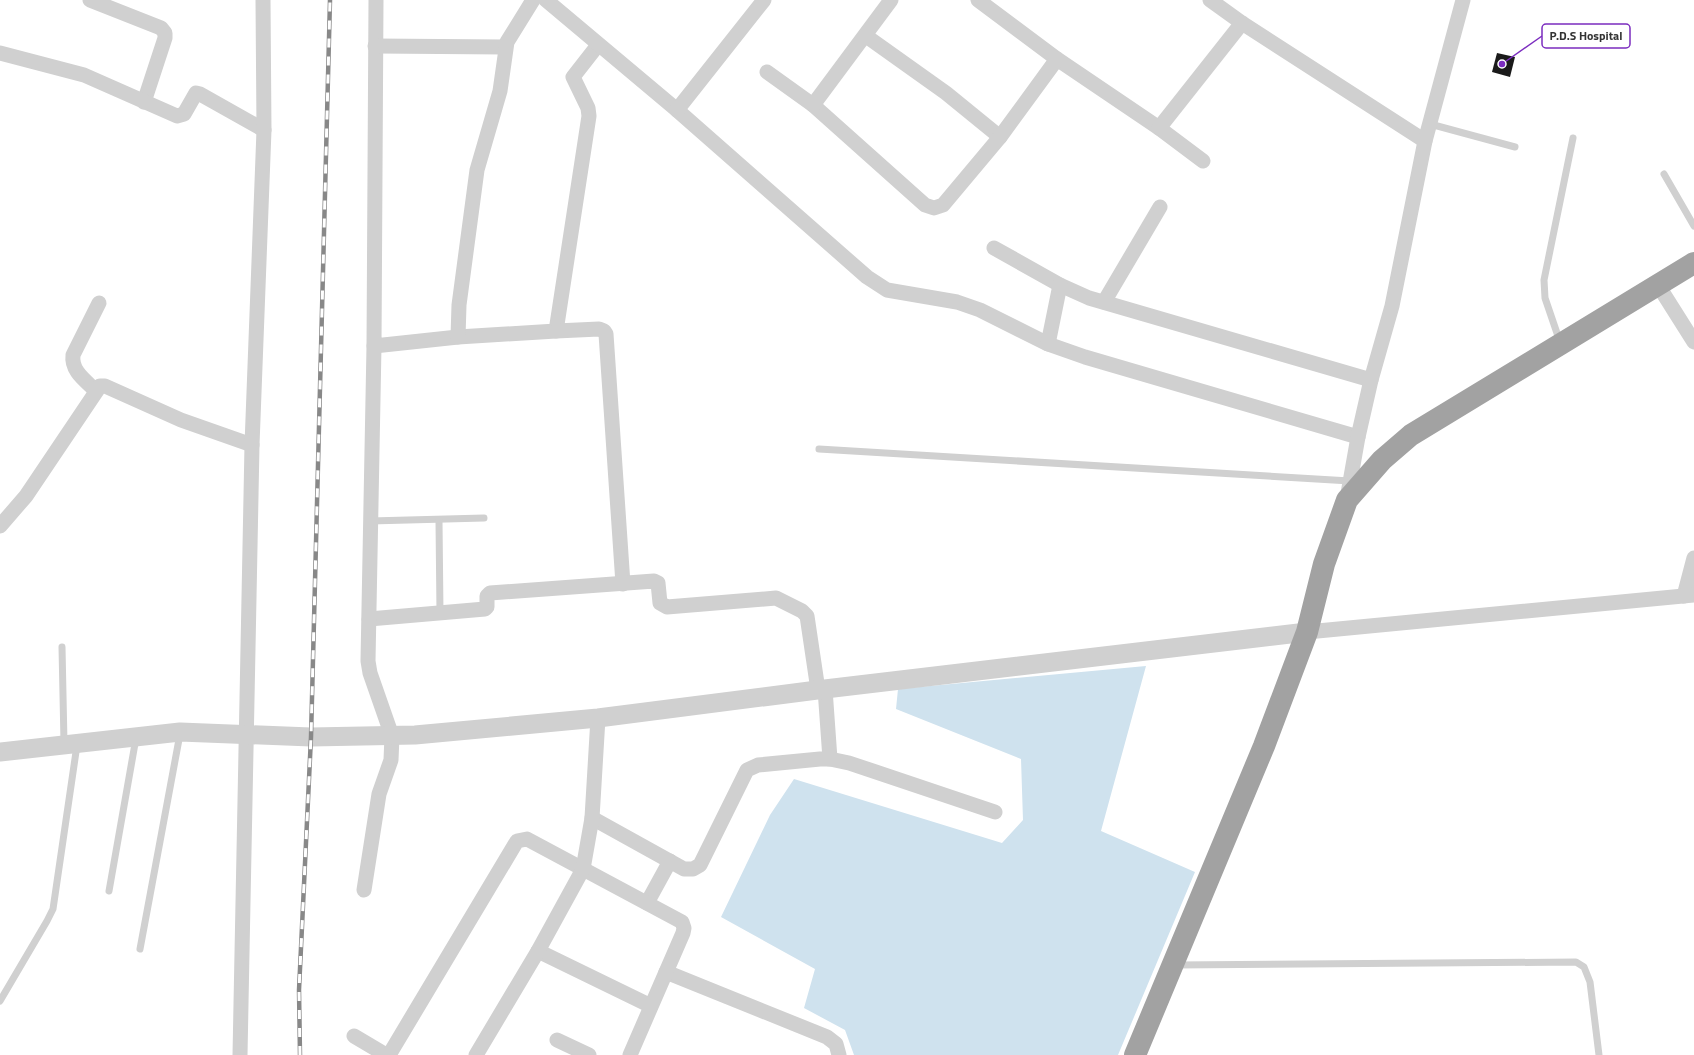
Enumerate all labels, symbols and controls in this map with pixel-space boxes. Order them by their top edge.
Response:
callout: P.D.S Hospital [1542,24,1630,48]
text: P.D.S Hospital [1550,26,1622,45]

